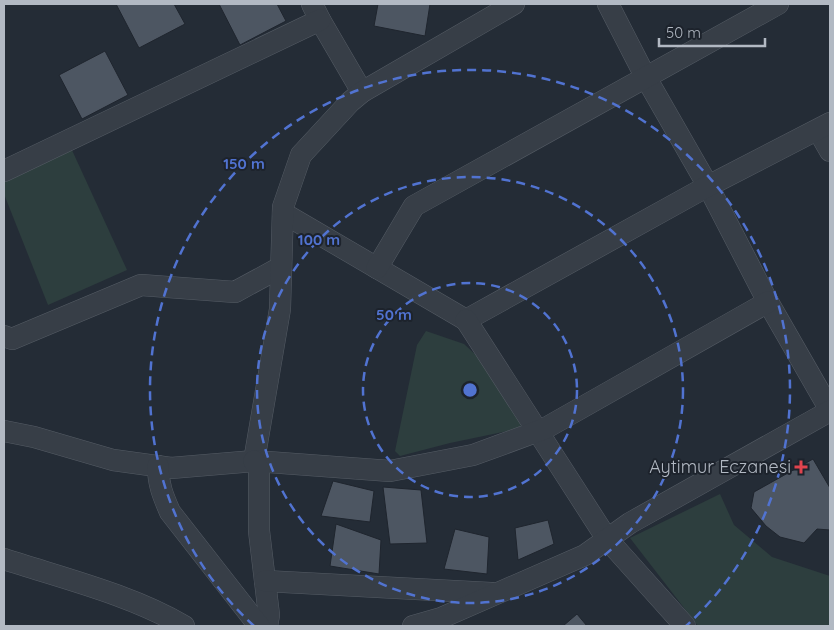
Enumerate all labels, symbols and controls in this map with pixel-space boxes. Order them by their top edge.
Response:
scale bar [659,15,765,47]
text: 50 m [666,23,701,42]
text: 150 m [223,154,265,173]
text: 100 m [298,230,340,249]
text: 50 m [376,305,412,324]
centre of rings [461,381,479,399]
place label: Aytimur Eczanesi [649,455,791,478]
marker: Aytimur Eczanesi [795,461,807,473]

